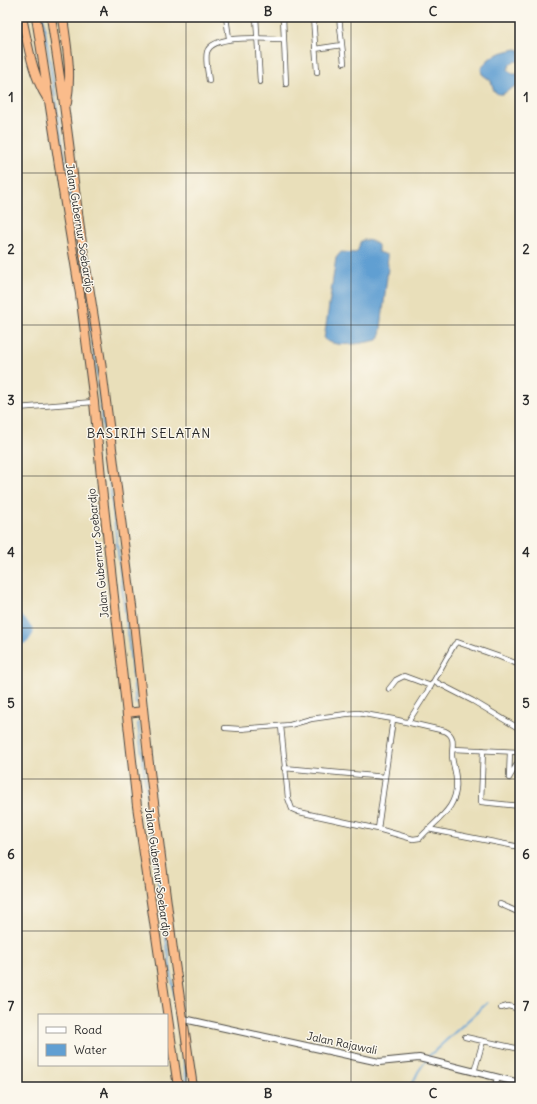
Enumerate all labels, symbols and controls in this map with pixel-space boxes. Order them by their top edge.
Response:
text: A [100,3,109,20]
text: B [264,3,273,20]
text: C [429,3,438,20]
text: 1 [8,89,14,106]
text: 1 [523,89,529,106]
street label: Jalan Gubernur Soebardjo [63,163,97,293]
text: 2 [7,241,15,258]
text: 2 [522,241,530,258]
text: 3 [7,392,15,409]
text: 3 [522,392,530,409]
district label: BASIRIH SELATAN [87,425,211,442]
street label: Jalan Gubernur Soebardjo [84,487,112,619]
text: 4 [7,544,15,561]
text: 4 [522,544,530,561]
text: 5 [7,695,15,712]
text: 5 [522,695,530,712]
street label: Jalan Gubernur Soebardjo [142,806,174,938]
text: 6 [7,846,15,863]
text: 6 [522,846,530,863]
text: 7 [8,998,15,1015]
text: 7 [523,998,530,1015]
legend [38,1014,168,1066]
text: Road [74,1022,102,1037]
street label: Jalan Rajawali [306,1029,378,1057]
text: Water [74,1042,107,1057]
text: A [100,1085,109,1102]
text: B [264,1085,273,1102]
text: C [429,1085,438,1102]

